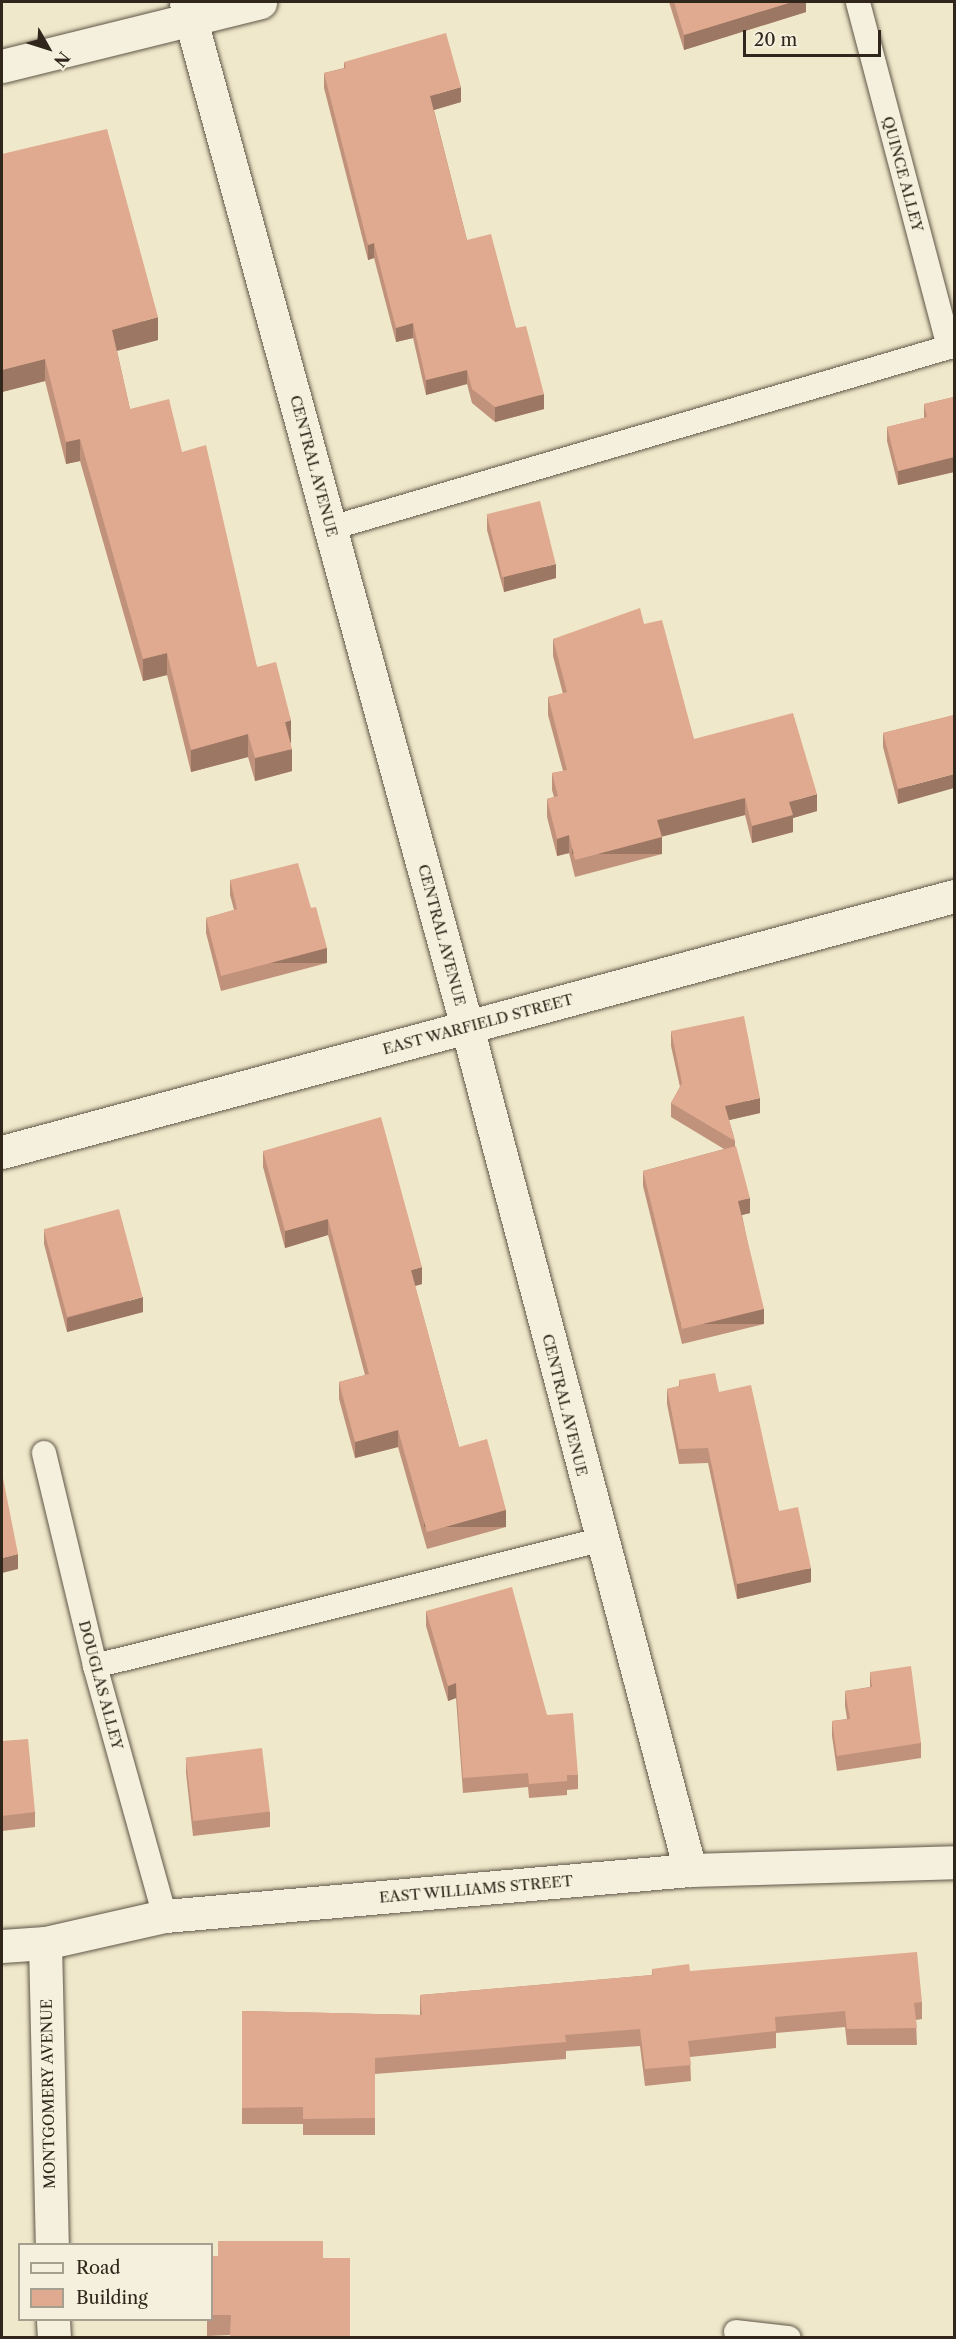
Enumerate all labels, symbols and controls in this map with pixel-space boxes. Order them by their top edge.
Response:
north arrow [18,18,78,78]
scale bar [746,18,884,56]
text: 20 m [754,29,797,51]
text: N [50,48,74,71]
street label: QUINCE ALLEY [879,114,927,234]
street label: CENTRAL AVENUE [286,393,342,539]
street label: CENTRAL AVENUE [414,862,470,1008]
street label: EAST WARFIELD STREET [380,990,576,1058]
street label: CENTRAL AVENUE [539,1332,591,1478]
street label: DOUGLAS ALLEY [75,1618,127,1752]
street label: EAST WILLIAMS STREET [378,1872,574,1906]
street label: MONTGOMERY AVENUE [37,1998,59,2190]
legend [18,2243,213,2321]
text: Road [76,2257,121,2279]
text: Building [76,2287,148,2309]

